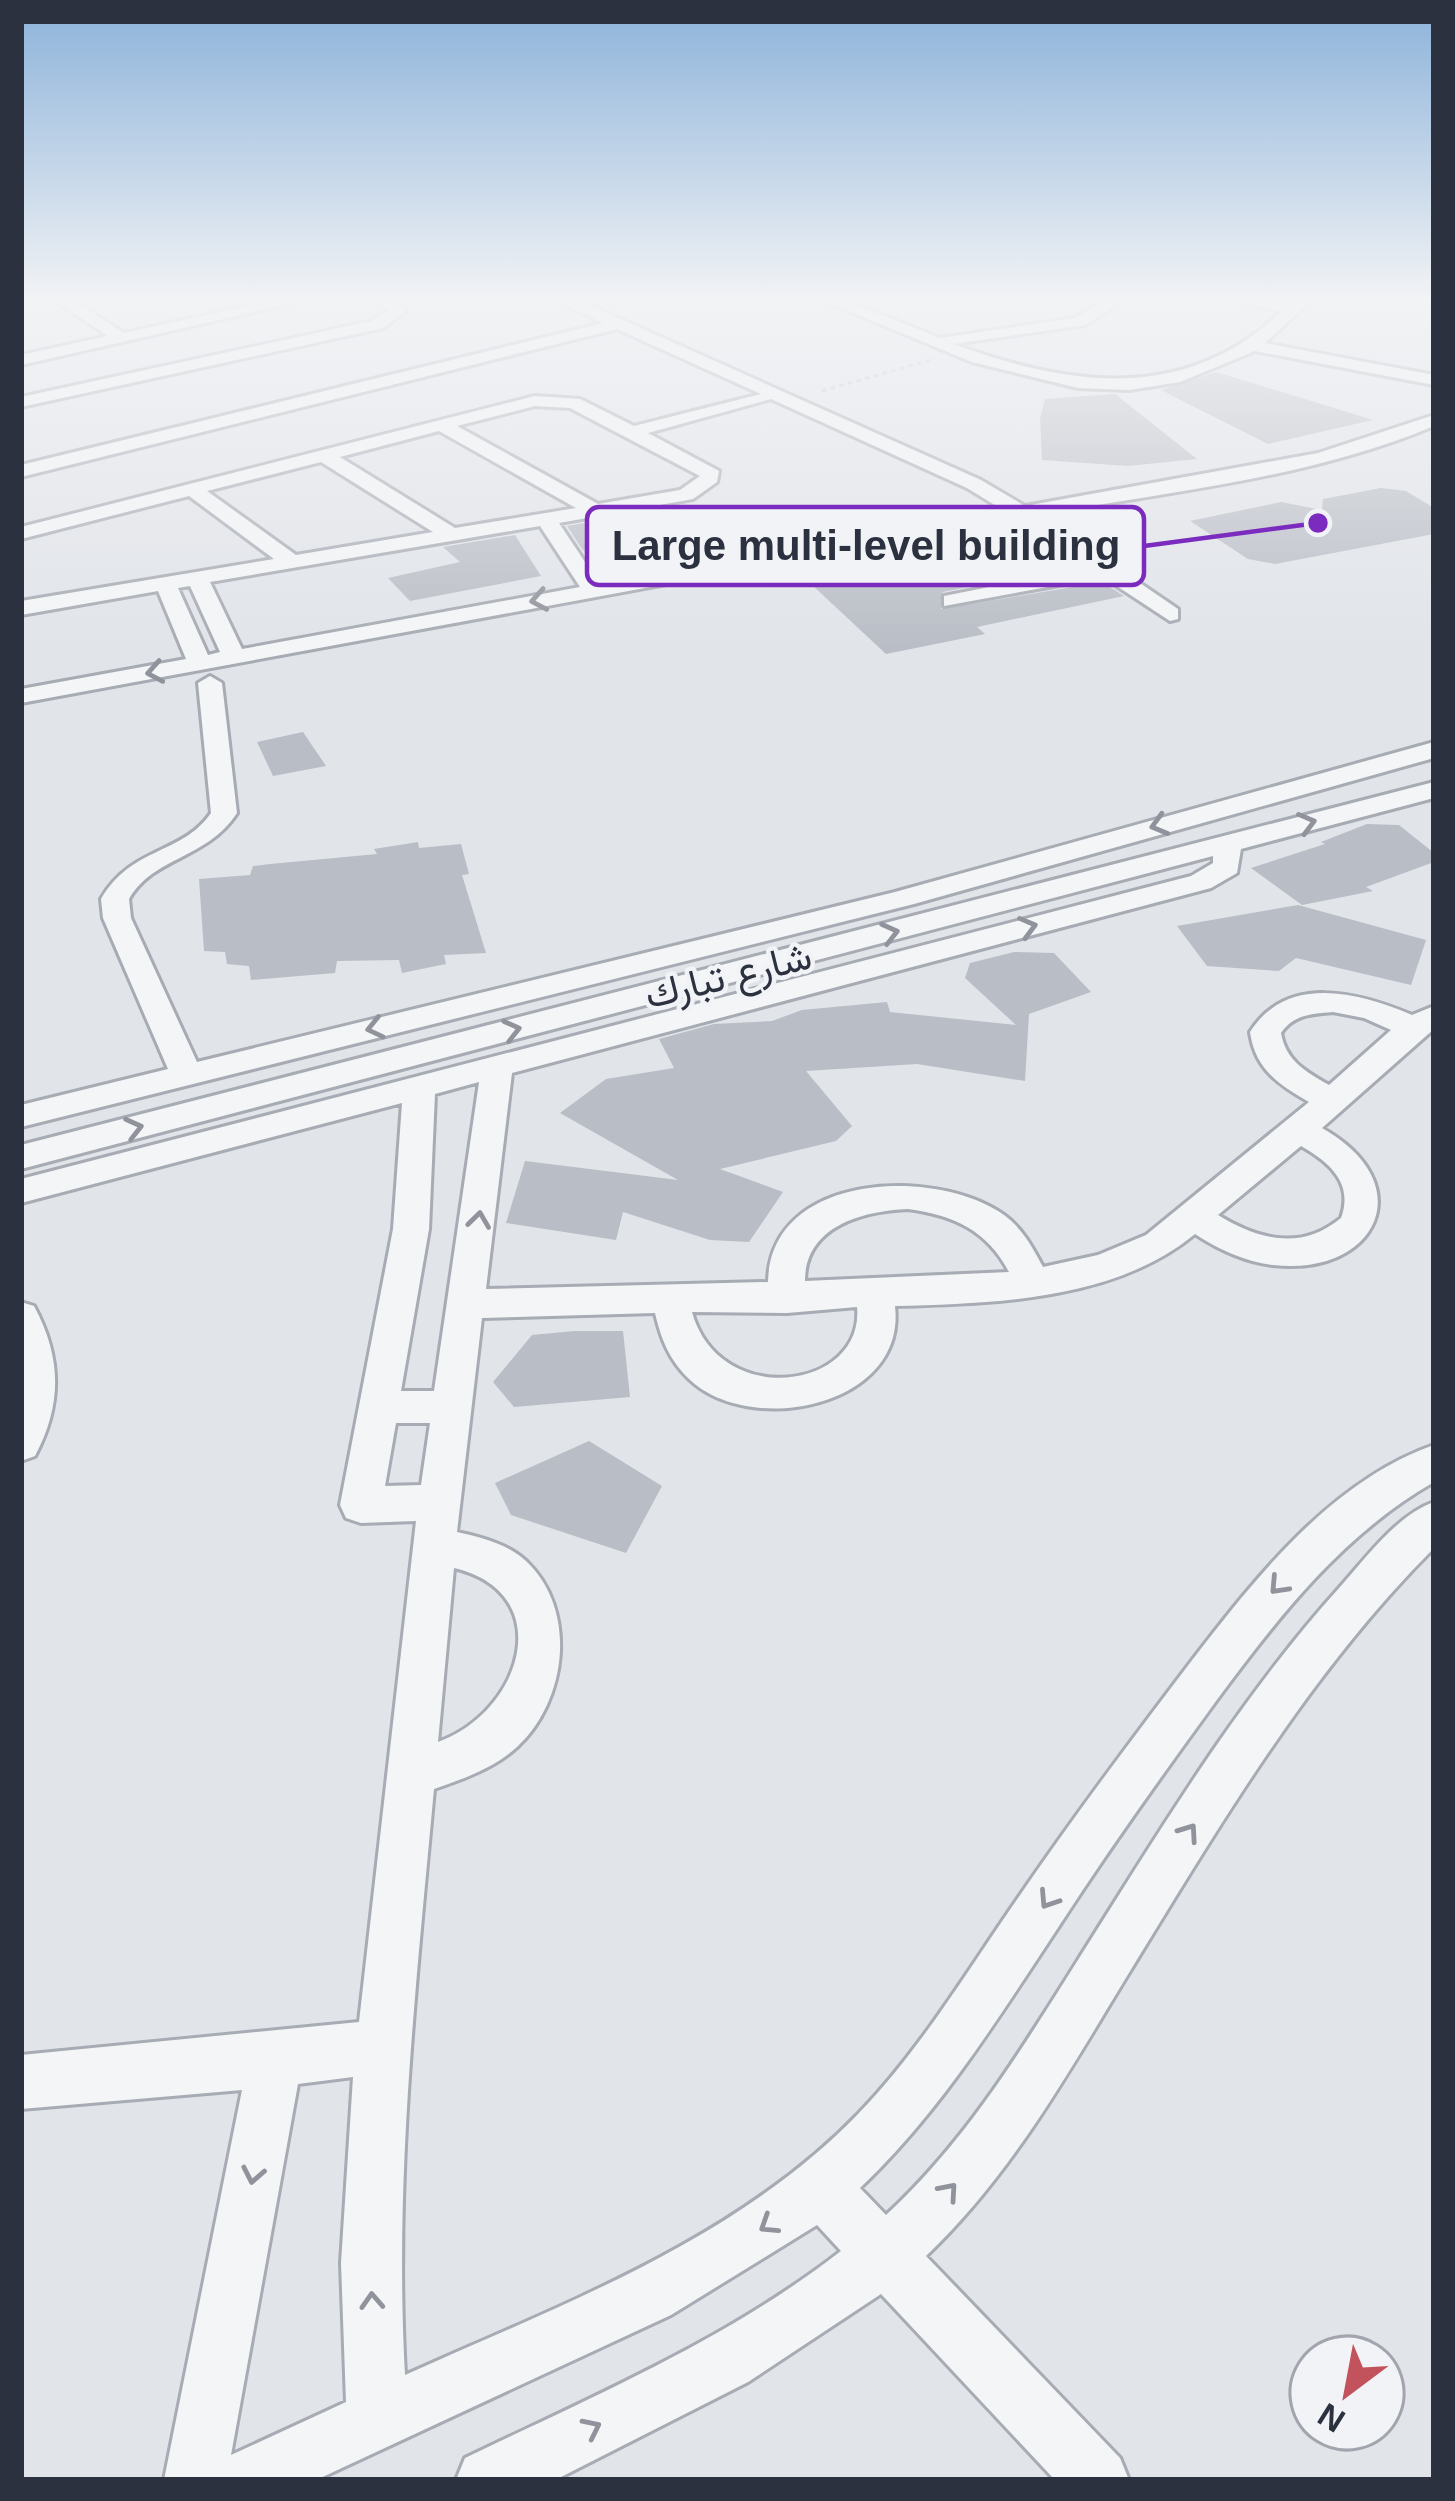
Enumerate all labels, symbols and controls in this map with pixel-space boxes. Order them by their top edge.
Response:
callout: Large multi-level building [587,507,1144,585]
text: Large multi-level building [612,522,1120,569]
one-way arrow [529,587,549,612]
one-way arrow [145,658,165,684]
one-way arrow [1149,811,1170,836]
one-way arrow [1297,813,1317,838]
one-way arrow [1017,916,1038,941]
one-way arrow [879,922,899,947]
street label: شارع تبارك [640,934,817,1021]
one-way arrow [365,1014,386,1039]
one-way arrow [501,1020,522,1045]
one-way arrow [124,1117,144,1142]
one-way arrow [466,1210,492,1230]
one-way arrow [1270,1572,1292,1594]
one-way arrow [1175,1824,1197,1846]
one-way arrow [1040,1887,1062,1909]
one-way arrow [241,2165,267,2185]
one-way arrow [935,2183,956,2205]
one-way arrow [760,2211,782,2233]
one-way arrow [359,2292,385,2310]
north arrow [1287,2333,1407,2453]
text: N [1311,2396,1351,2440]
one-way arrow [580,2419,601,2443]

